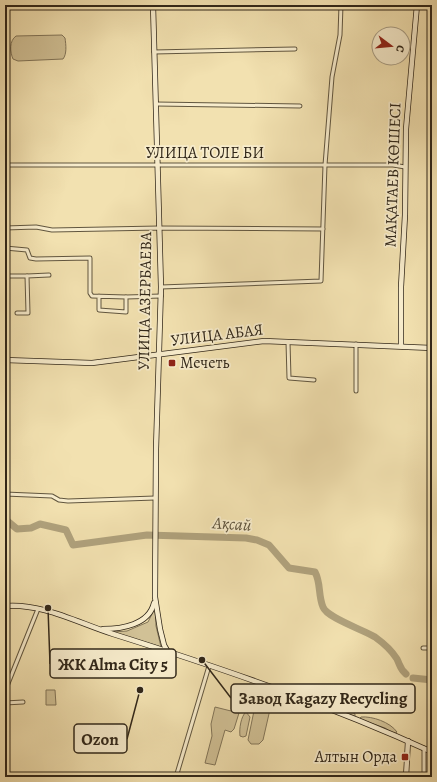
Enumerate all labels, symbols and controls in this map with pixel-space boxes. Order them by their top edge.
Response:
north arrow [371,26,411,66]
text: С [392,43,408,54]
street label: МАҚАТАЕВ КӨШЕСІ [379,102,407,248]
street label: УЛИЦА ТОЛЕ БИ [146,142,264,164]
street label: УЛИЦА АЗЕРБАЕВА [133,231,157,370]
street label: УЛИЦА АБАЯ [170,318,265,352]
place label: Мечеть [180,352,230,374]
marker: Мечеть [167,358,177,368]
water label: Ақсай [211,511,252,537]
callout: ЖК Alma City 5 [50,649,176,678]
text: ЖК Alma City 5 [58,653,168,676]
callout: Завод Kagazy Recycling [231,684,415,713]
text: Завод Kagazy Recycling [239,687,408,710]
callout: Ozon [74,724,127,753]
text: Ozon [81,728,119,751]
place label: Алтын Орда [314,746,398,768]
marker: Алтын Орда [400,752,410,762]

